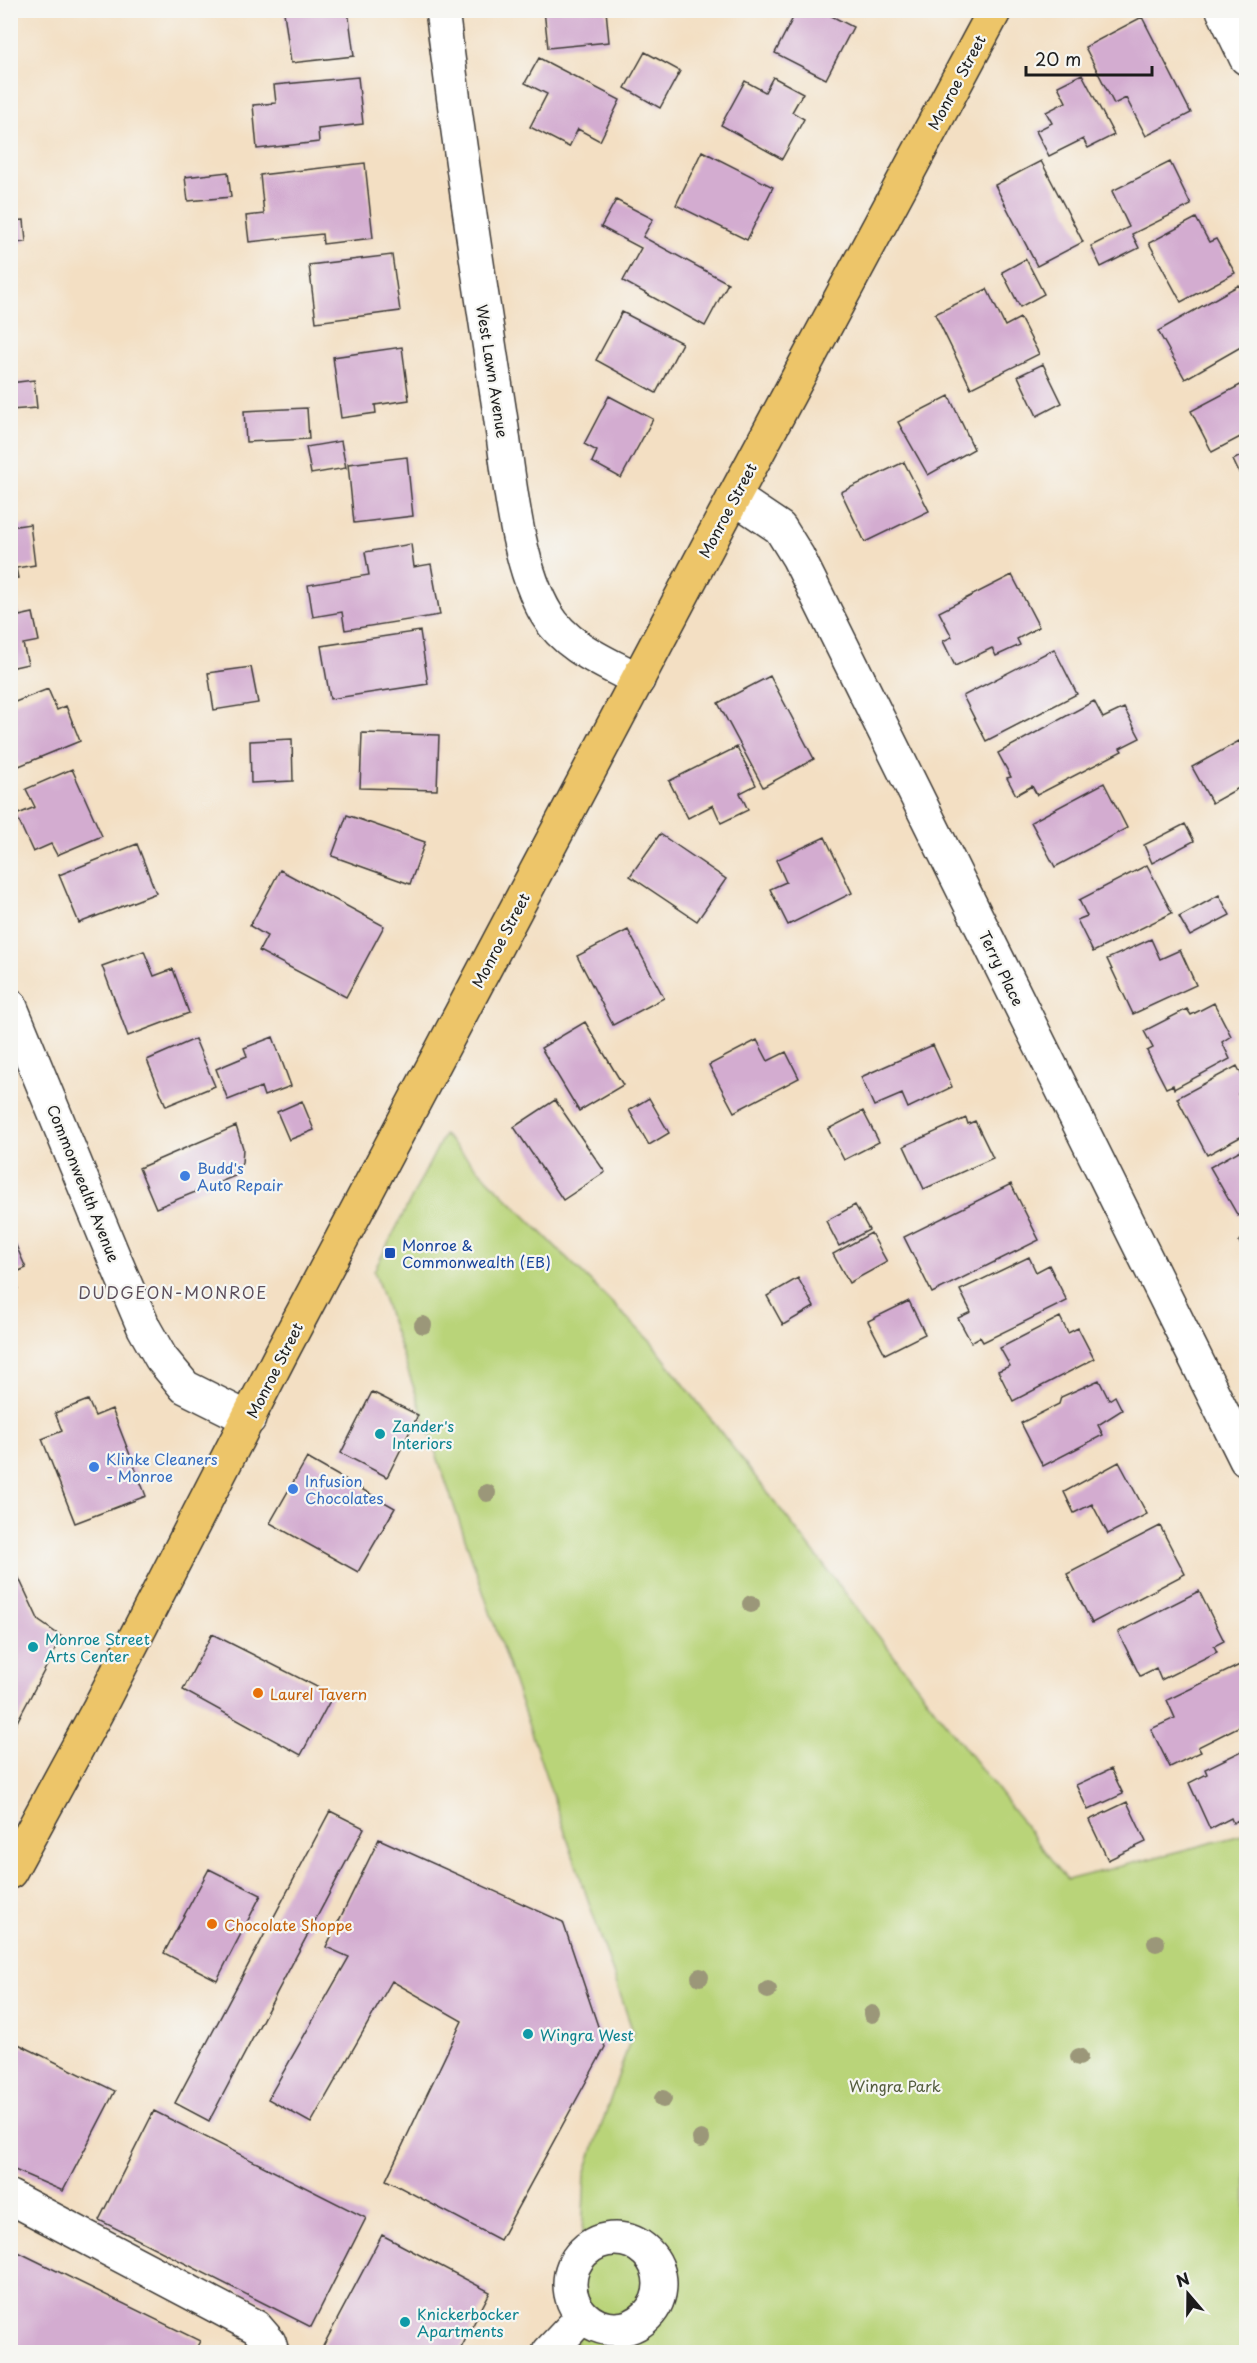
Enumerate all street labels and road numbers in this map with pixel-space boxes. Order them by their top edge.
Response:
street label: Monroe Street [921,30,991,134]
street label: West Lawn Avenue [471,303,515,439]
street label: Monroe Street [692,458,762,562]
street label: Monroe Street [465,888,535,992]
street label: Terry Place [974,926,1030,1010]
street label: Commonwealth Avenue [42,1101,126,1265]
street label: Monroe Street [240,1318,308,1422]

